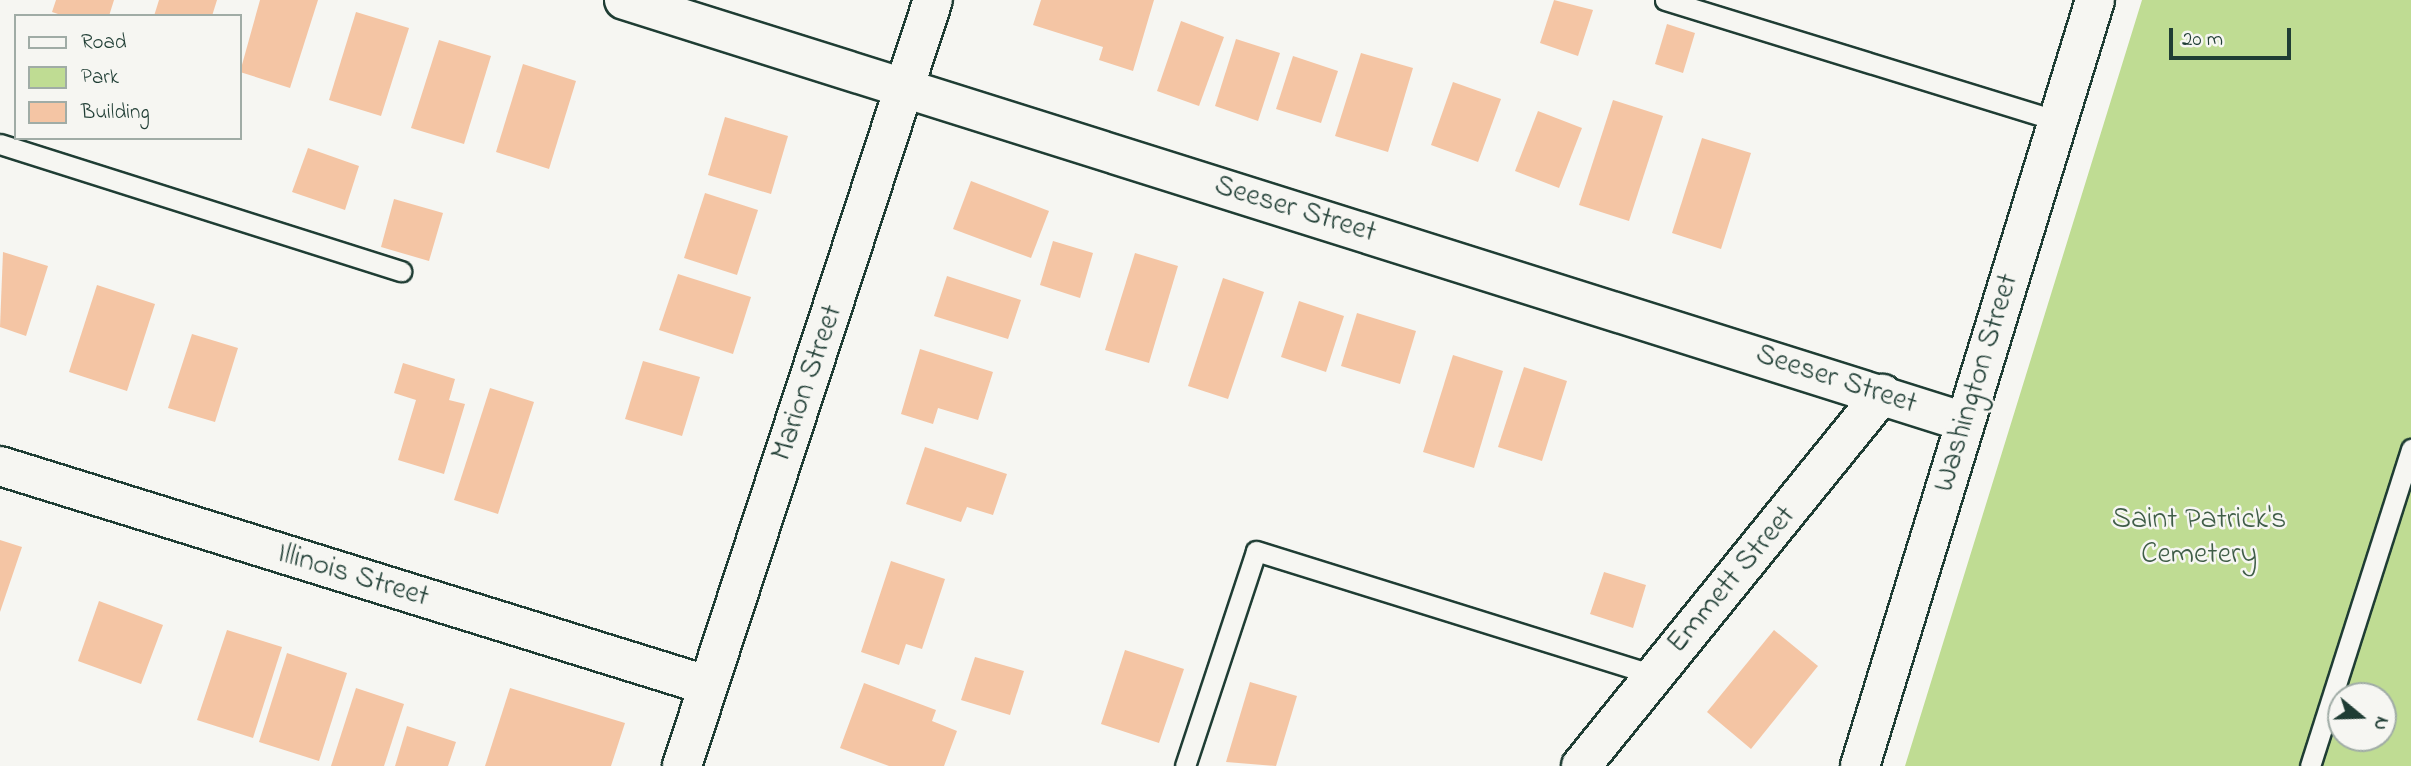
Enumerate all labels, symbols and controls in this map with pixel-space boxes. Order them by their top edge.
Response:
legend [14,14,242,140]
scale bar [2173,14,2296,58]
text: 20 m [2182,25,2223,55]
text: Road [81,28,127,58]
text: Park [81,63,119,93]
text: Building [81,98,150,128]
street label: Seeser Street [1210,168,1380,252]
street label: Washington Street [1927,270,2027,496]
street label: Marion Street [765,300,851,466]
street label: Seeser Street [1751,337,1921,423]
street label: Emmett Street [1660,499,1804,661]
park label: Saint Patrick's Cemetery [2112,502,2286,572]
street label: Illinois Street [273,536,433,616]
north arrow [2327,682,2397,752]
text: N [2366,713,2395,734]

